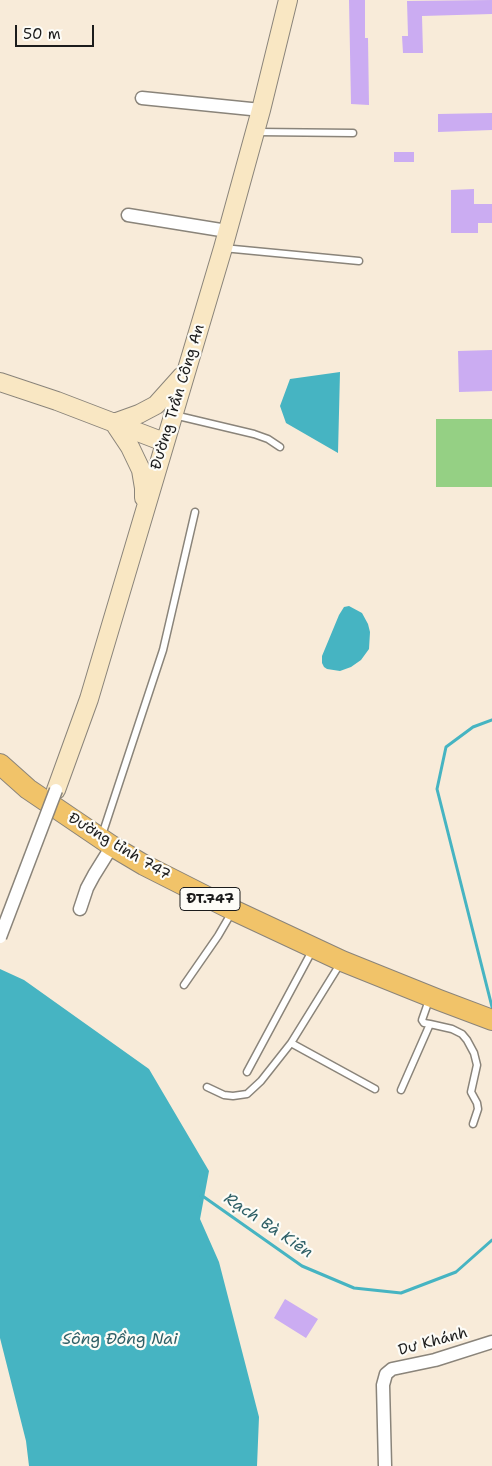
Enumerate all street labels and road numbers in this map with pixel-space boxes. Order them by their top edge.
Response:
street label: Đường Trần Công An [147,322,209,472]
street label: Đường tỉnh 747 [65,809,173,885]
road number: ĐT.747 [180,888,240,911]
street label: Dư Khánh [396,1324,470,1360]

